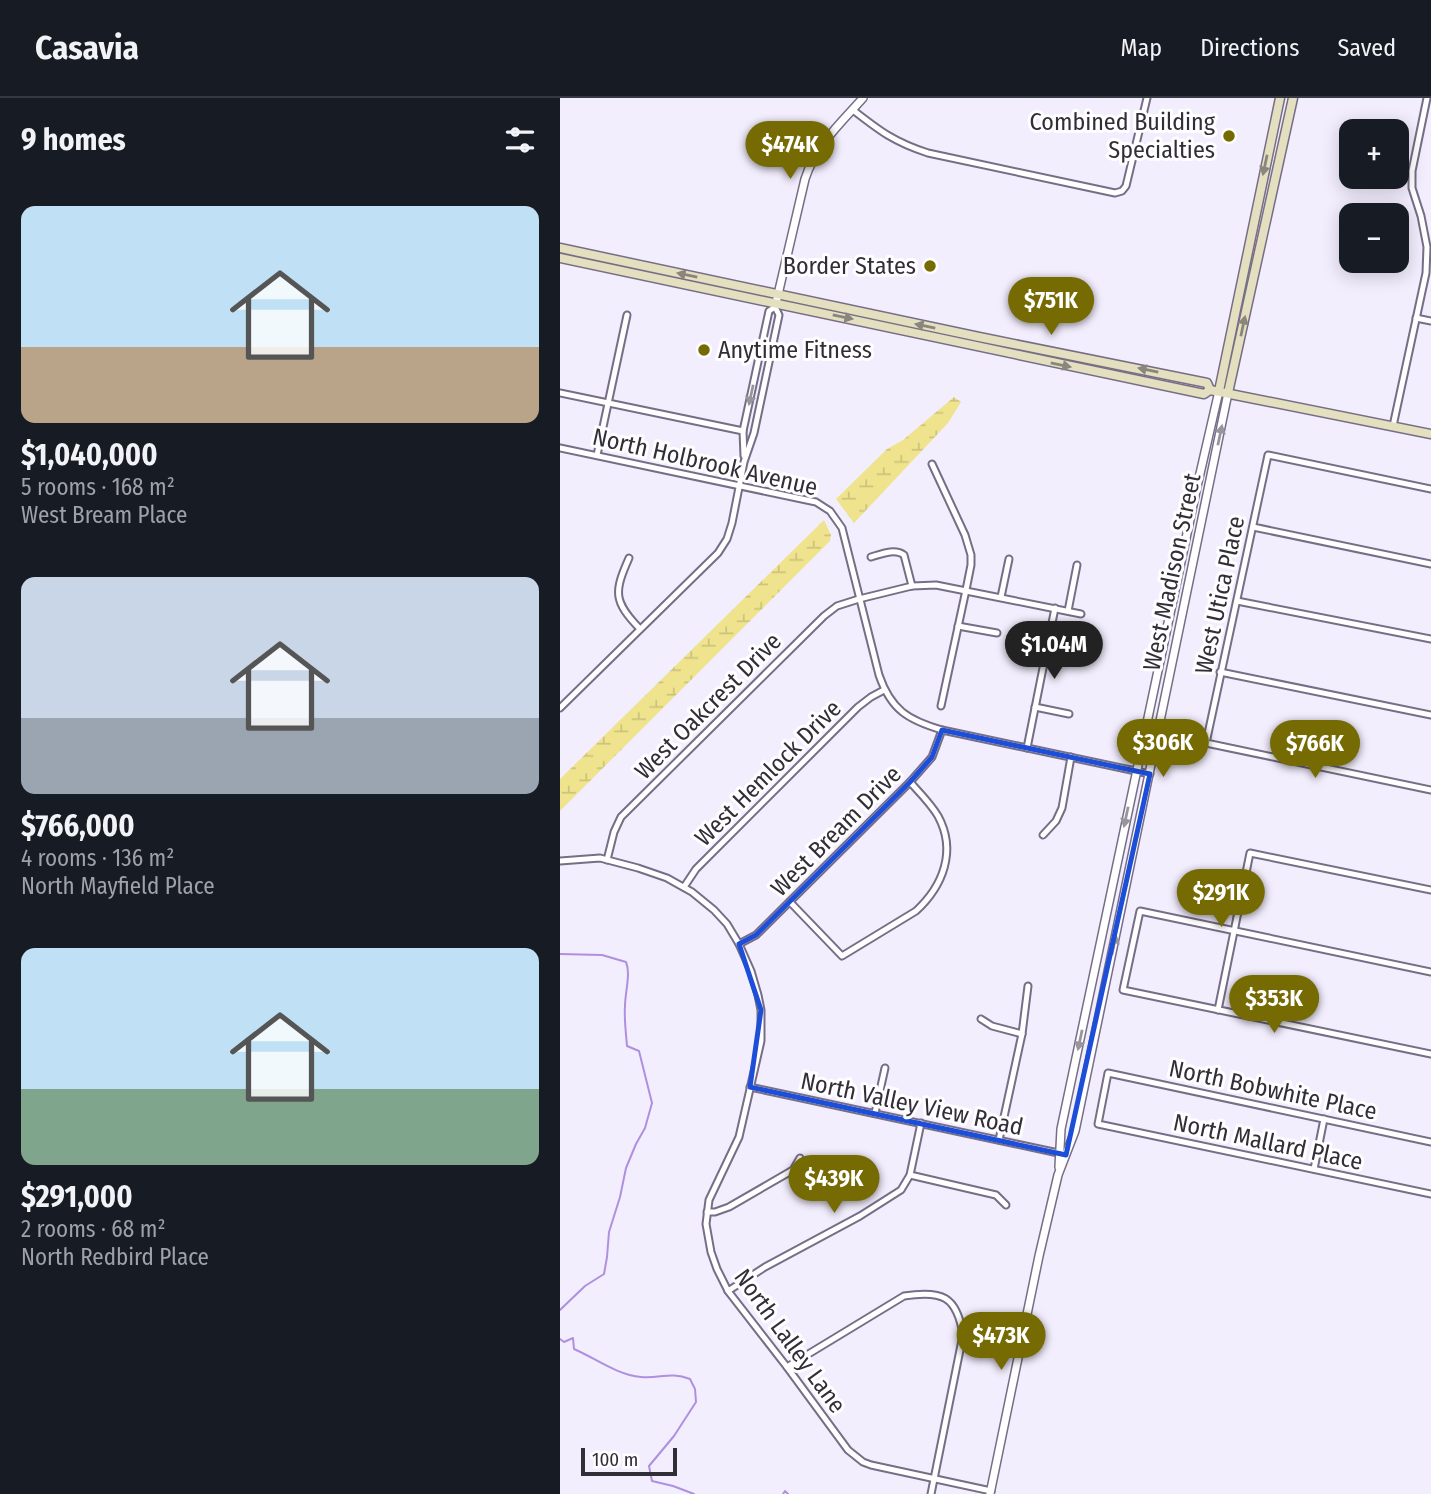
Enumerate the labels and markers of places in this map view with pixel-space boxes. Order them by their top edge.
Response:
place label: Combined Building Specialties [1030,108,1216,164]
pin: $474K [741,122,839,181]
marker: Combined Building Specialties [1221,128,1237,144]
place label: Border States [783,252,916,280]
marker: Border States [922,258,938,274]
pin: $751K [1002,278,1100,337]
place label: Anytime Fitness [718,336,872,364]
marker: Anytime Fitness [696,342,712,358]
pin: $1.04M [997,622,1111,681]
pin: $306K [1114,720,1212,779]
pin: $766K [1266,720,1364,780]
pin: $291K [1172,870,1270,929]
pin: $353K [1225,976,1323,1035]
pin: $439K [785,1156,883,1215]
pin: $473K [952,1312,1050,1372]

